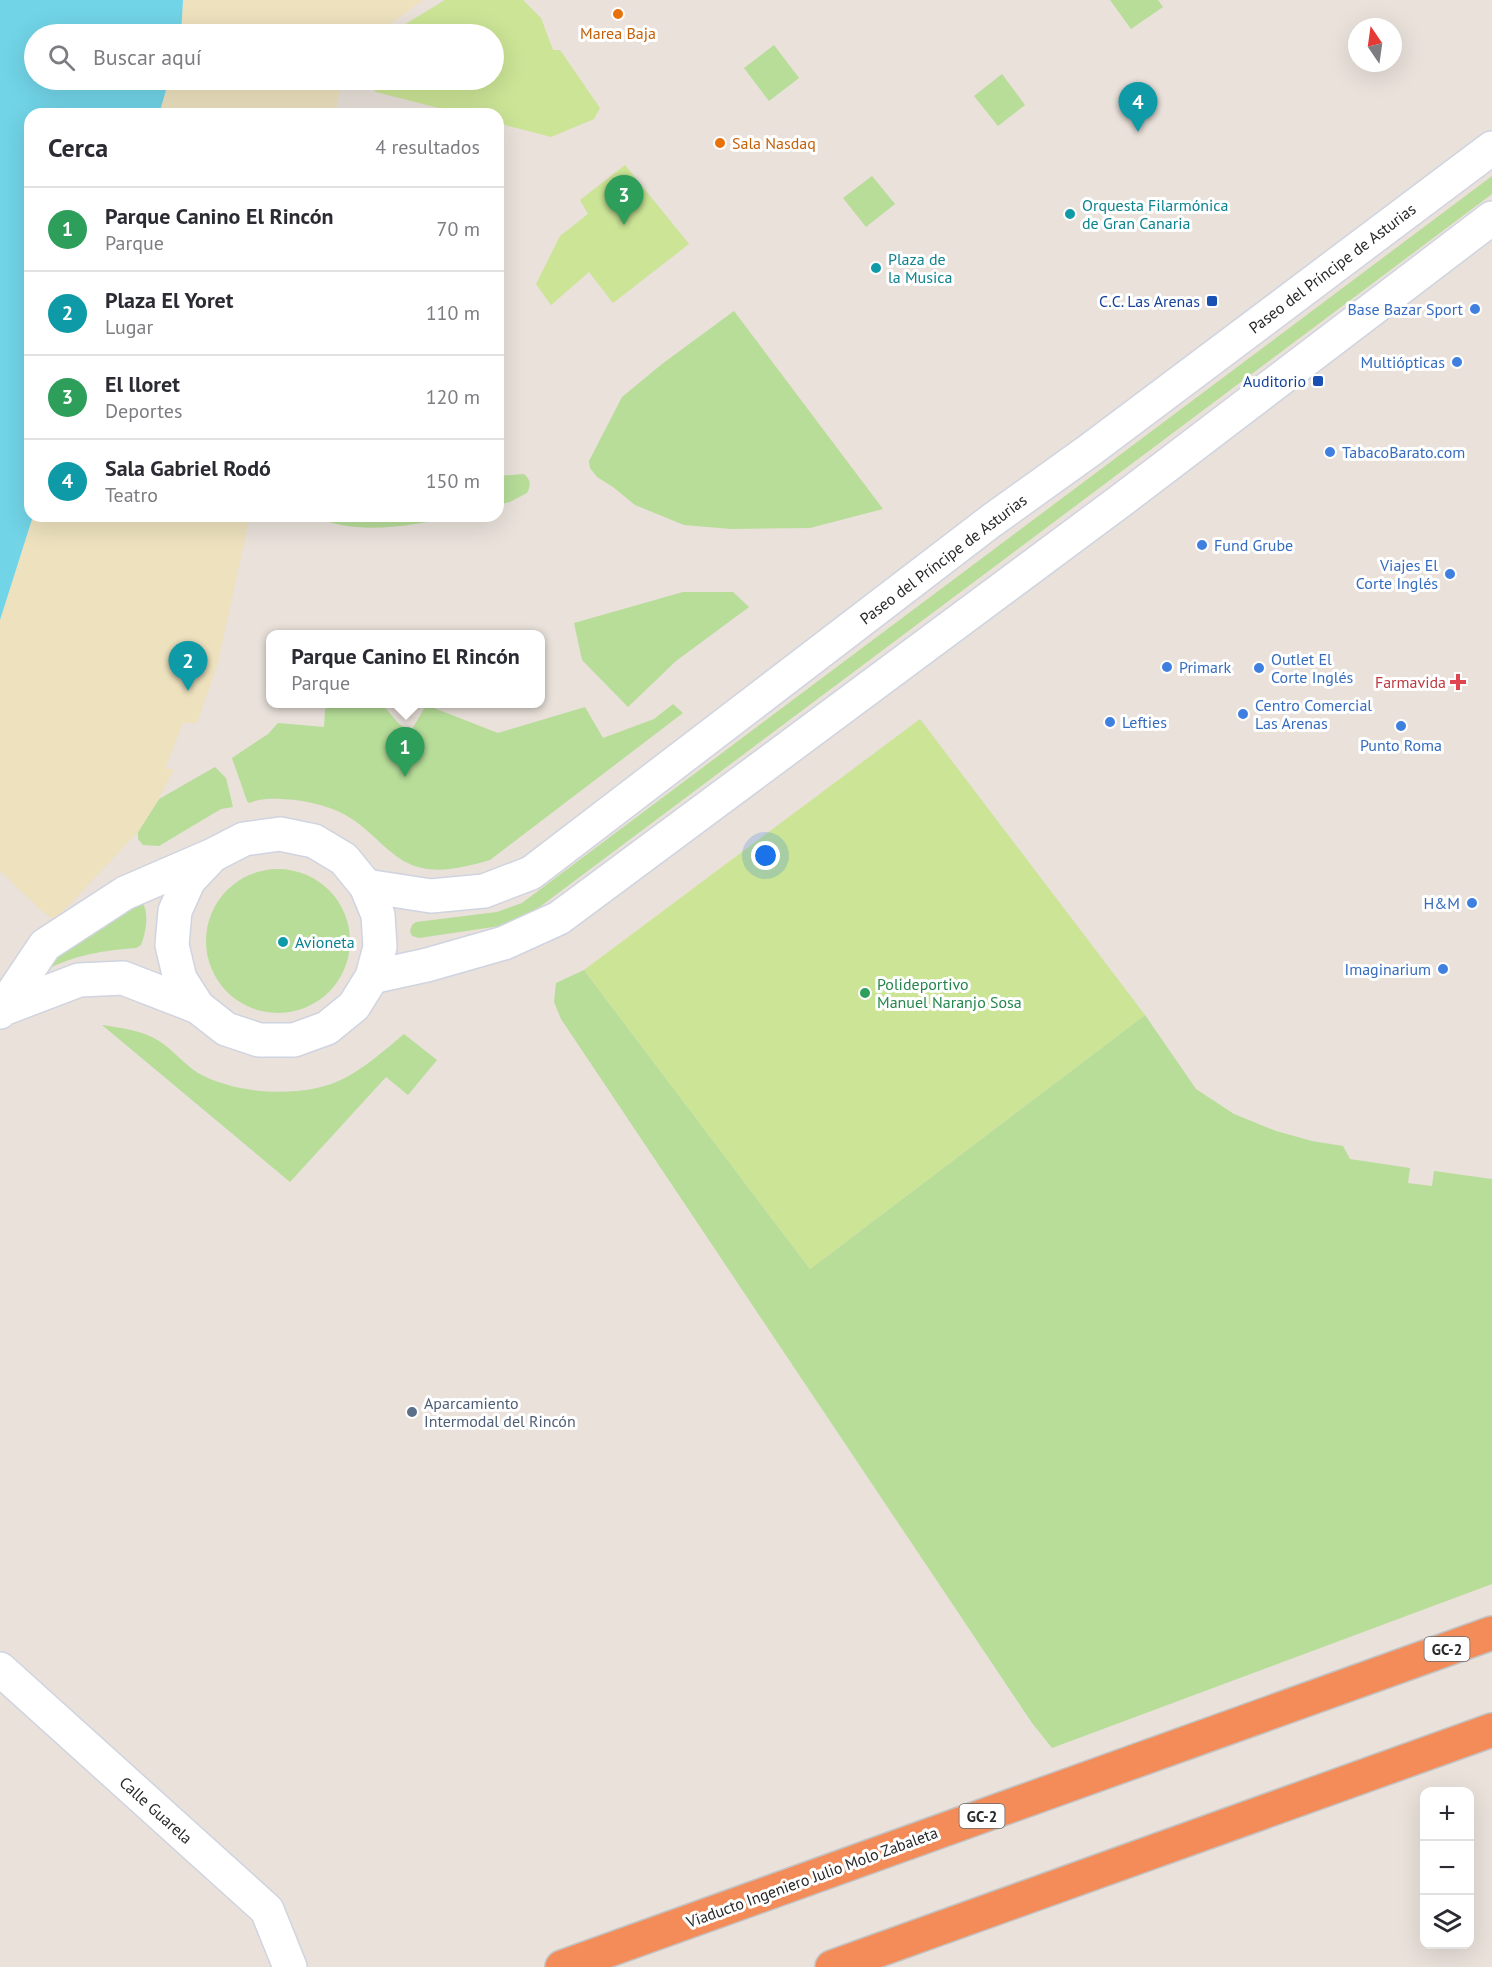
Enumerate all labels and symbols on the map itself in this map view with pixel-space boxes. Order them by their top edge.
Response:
marker: Marea Baja [611,7,625,21]
north arrow [1348,18,1402,72]
place label: Marea Baja [580,23,656,43]
pin: 4 [1118,82,1158,132]
place label: Sala Nasdaq [732,133,816,153]
marker: Sala Nasdaq [713,136,727,150]
pin: 3 [604,176,644,225]
place label: Orquesta Filarmónica de Gran Canaria [1082,195,1228,233]
street label: Paseo del Príncipe de Asturias [1245,198,1420,337]
marker: Orquesta Filarmónica de Gran Canaria [1063,207,1077,221]
place label: Plaza de la Musica [888,249,952,287]
marker: Plaza de la Musica [869,261,883,275]
place label: C.C. Las Arenas [1099,291,1200,311]
marker: C.C. Las Arenas [1205,294,1219,308]
place label: Base Bazar Sport [1347,299,1464,319]
marker: Base Bazar Sport [1468,302,1482,316]
place label: Multiópticas [1361,352,1445,372]
marker: Multiópticas [1450,355,1464,369]
place label: Auditorio [1243,371,1306,391]
marker: Auditorio [1311,374,1325,388]
place label: TabacoBarato.com [1342,442,1465,462]
marker: TabacoBarato.com [1323,445,1337,459]
street label: Paseo del Príncipe de Asturias [856,489,1031,628]
place label: Fund Grube [1214,535,1293,555]
marker: Fund Grube [1195,538,1209,552]
place label: Viajes El Corte Inglés [1356,555,1438,593]
marker: Viajes El Corte Inglés [1443,567,1457,581]
pin: 2 [168,642,207,691]
place label: Outlet El Corte Inglés [1271,649,1354,687]
place label: Primark [1179,657,1231,677]
marker: Primark [1160,660,1174,674]
marker: Outlet El Corte Inglés [1252,661,1266,675]
place label: Farmavida [1375,672,1446,692]
marker: Farmavida [1451,675,1465,689]
place label: Centro Comercial Las Arenas [1255,695,1372,733]
marker: Centro Comercial Las Arenas [1236,707,1250,721]
place label: Lefties [1122,712,1167,732]
marker: Lefties [1103,715,1117,729]
marker: Punto Roma [1394,719,1408,733]
pin: 1 [386,728,424,777]
place label: Punto Roma [1360,735,1442,755]
your location [751,841,780,870]
place label: H&M [1424,893,1460,913]
marker: H&M [1465,896,1479,910]
place label: Avioneta [295,932,355,952]
marker: Avioneta [276,935,290,949]
place label: Imaginarium [1345,959,1431,979]
marker: Imaginarium [1436,962,1450,976]
place label: Polideportivo Manuel Naranjo Sosa [877,974,1022,1012]
marker: Polideportivo Manuel Naranjo Sosa [858,986,872,1000]
place label: Aparcamiento Intermodal del Rincón [424,1393,576,1431]
marker: Aparcamiento Intermodal del Rincón [405,1405,419,1419]
road number: GC-2 [1424,1637,1470,1661]
street label: Calle Guarela [115,1772,197,1848]
road number: GC-2 [960,1804,1004,1828]
street label: Viaducto Ingeniero Julio Molo Zabaleta [683,1822,940,1932]

